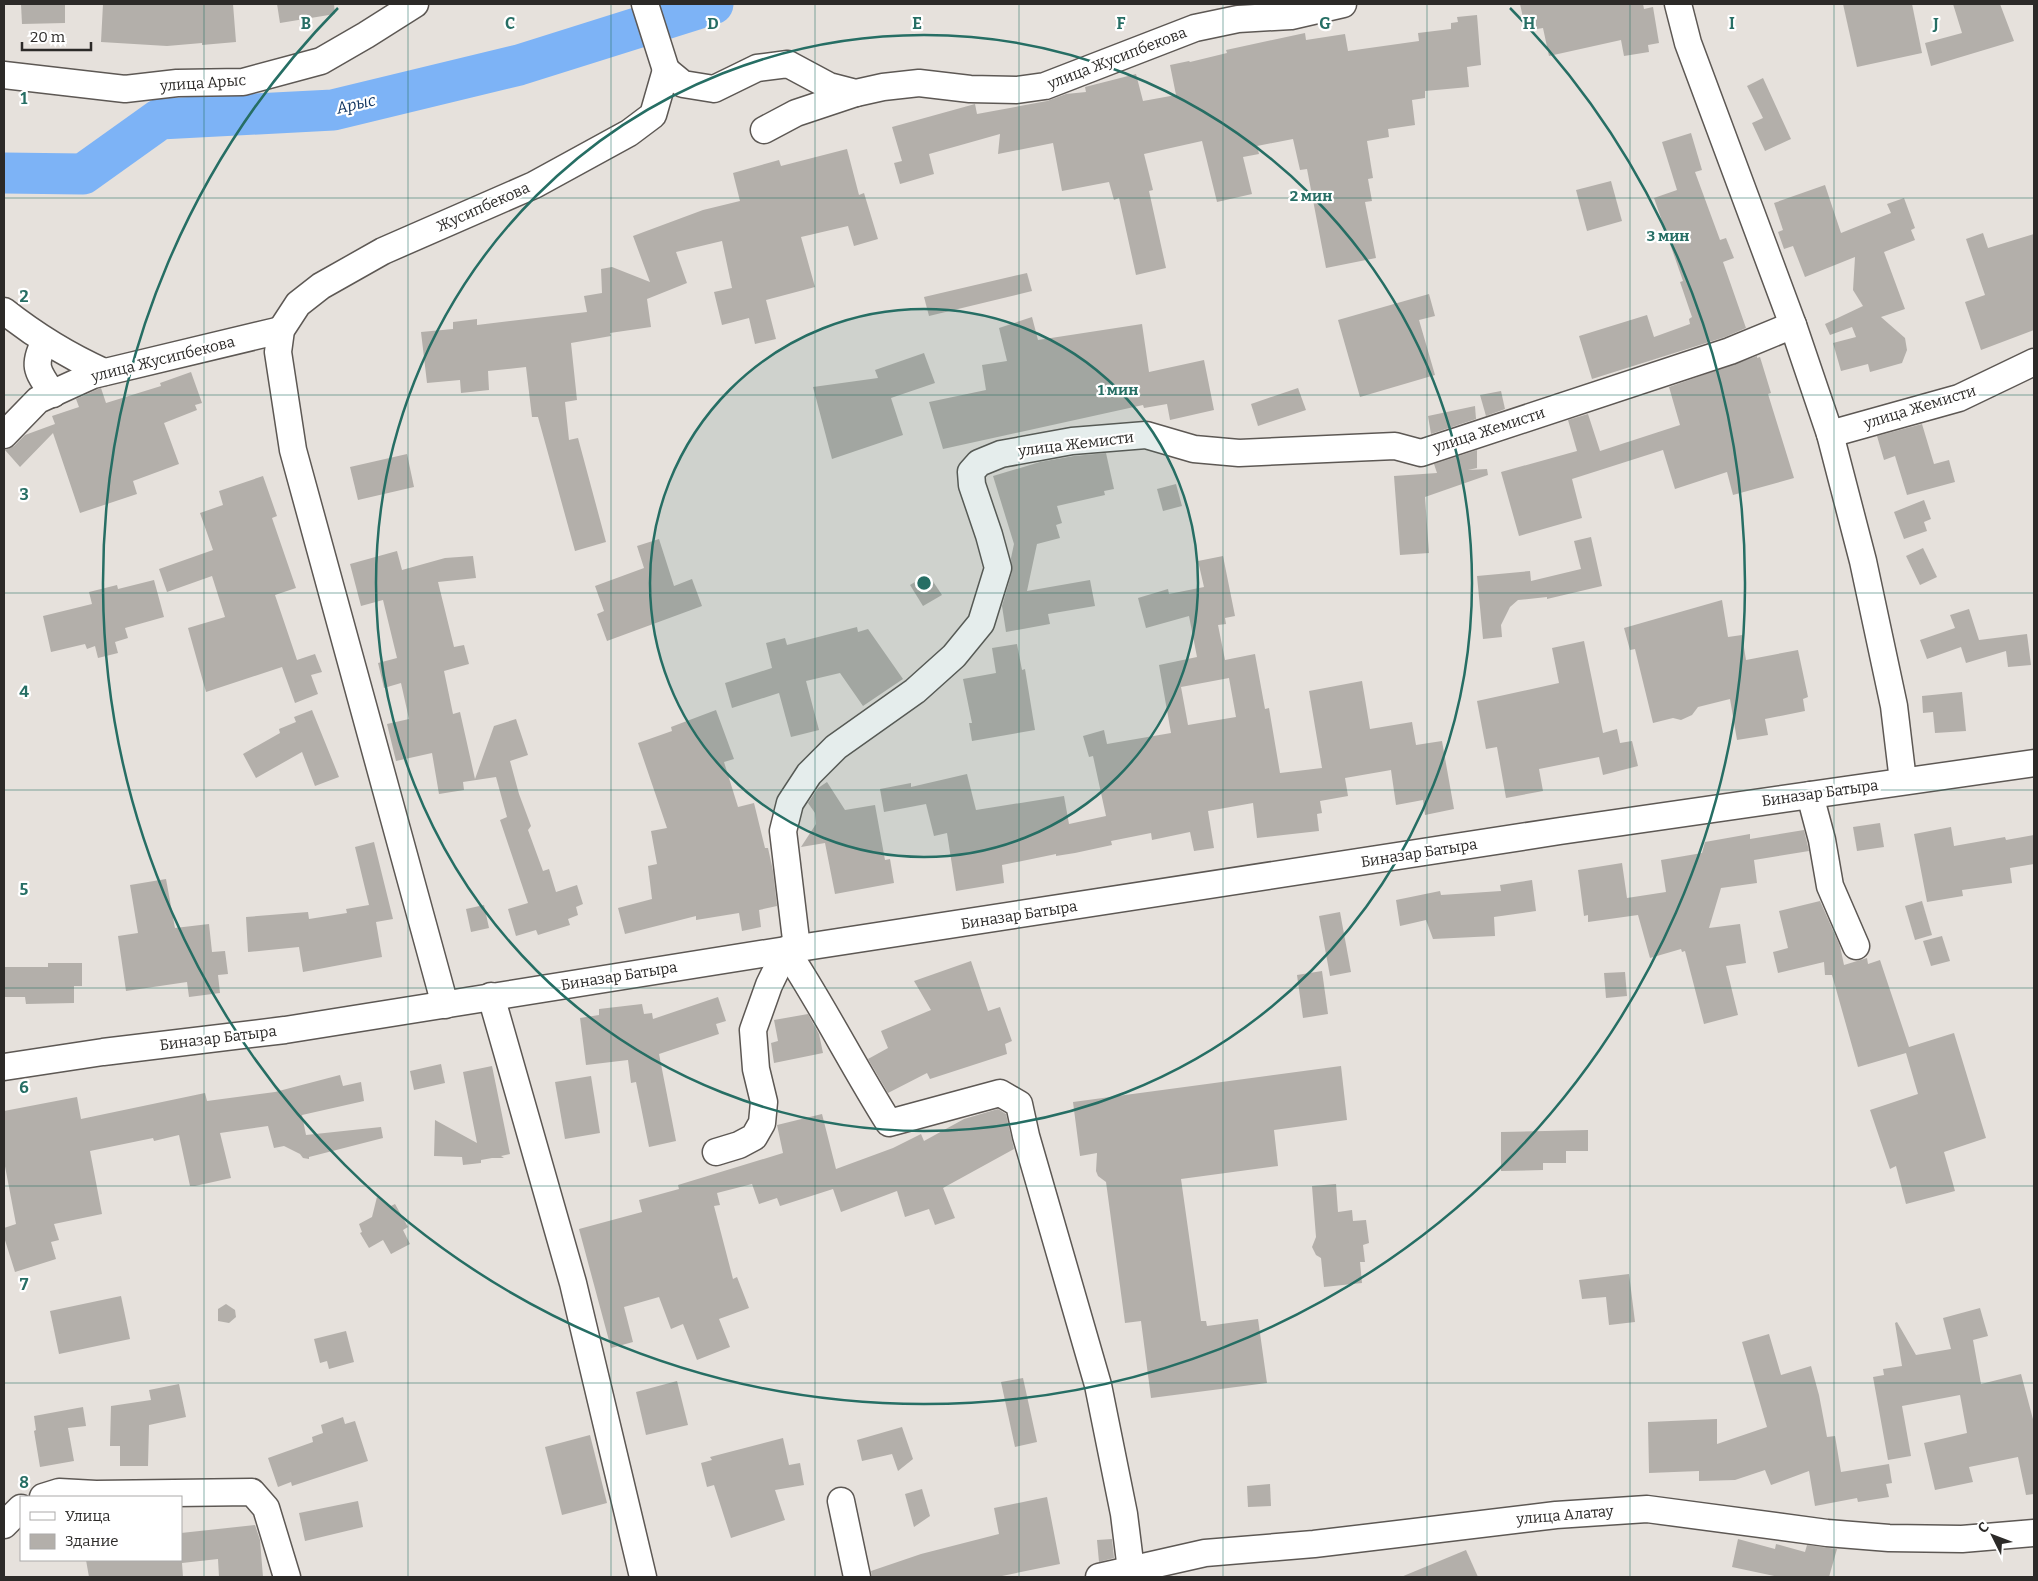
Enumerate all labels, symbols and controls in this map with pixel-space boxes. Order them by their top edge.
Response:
text: B [301,14,311,33]
text: C [505,14,515,33]
text: D [707,14,719,33]
text: E [912,14,922,33]
text: F [1117,14,1126,33]
text: G [1319,14,1331,33]
text: H [1523,14,1536,33]
text: I [1729,14,1735,33]
text: J [1932,14,1939,33]
scale bar [22,20,91,52]
street label: улица Жусипбекова [1044,23,1189,93]
text: 20 m [30,28,66,46]
street label: улица Арыс [158,71,247,95]
text: 1 [21,89,28,108]
water label: Арыс [334,90,378,118]
street label: Жусипбекова [434,178,532,236]
text: 2 мин [1290,187,1332,205]
text: 3 мин [1647,227,1689,245]
text: 2 [19,287,29,306]
street label: улица Жусипбекова [88,332,237,386]
text: 1 мин [1098,381,1138,399]
street label: улица Жемисти [1861,381,1978,433]
street label: улица Жемисти [1430,403,1547,457]
street label: улица Жемисти [1016,428,1135,460]
text: 3 [19,485,29,504]
centre of rings [915,574,933,592]
text: 4 [19,682,29,701]
street label: Биназар Батыра [1760,776,1880,810]
street label: Биназар Батыра [1359,835,1479,871]
text: 5 [20,880,29,899]
street label: Биназар Батыра [959,897,1079,933]
street label: Биназар Батыра [559,958,679,994]
street label: Биназар Батыра [158,1022,278,1054]
text: 6 [19,1078,29,1097]
text: 7 [20,1275,29,1294]
text: 8 [19,1473,29,1492]
legend [20,1496,182,1561]
street label: улица Алатау [1515,1502,1614,1528]
text: Улица [65,1507,111,1525]
north arrow [1968,1511,2018,1561]
text: С [1974,1519,1993,1537]
text: Здание [65,1532,119,1550]

